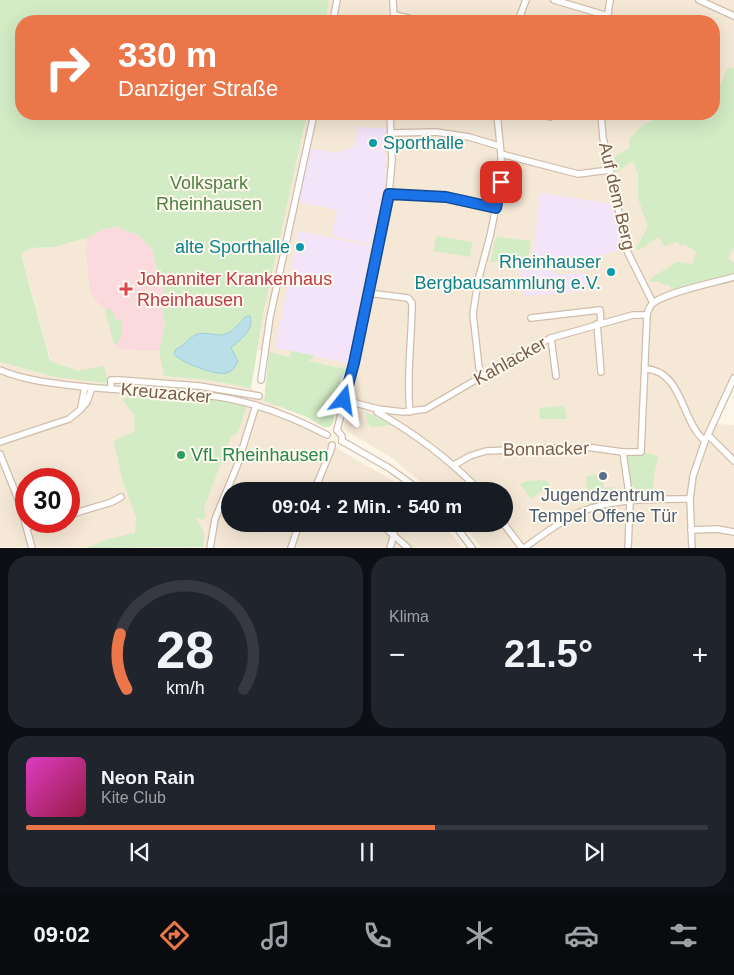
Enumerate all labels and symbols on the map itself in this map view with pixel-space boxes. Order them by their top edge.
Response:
place label: Sporthalle [383,133,464,153]
marker: Sporthalle [367,137,379,149]
street label: Auf dem Berg [595,140,639,252]
pin [480,161,522,203]
park label: Volkspark Rheinhausen [156,173,262,214]
place label: alte Sporthalle [175,237,290,257]
marker: alte Sporthalle [294,241,306,253]
place label: Rheinhauser Bergbausammlung e.V. [415,252,601,293]
marker: Rheinhauser Bergbausammlung e.V. [605,266,617,278]
place label: Johanniter Krankenhaus Rheinhausen [137,269,332,310]
marker: Johanniter Krankenhaus Rheinhausen [119,282,133,296]
street label: Kahlacker [470,333,550,389]
position arrow [317,373,369,425]
street label: Kreuzacker [120,379,212,407]
street label: Bonnacker [503,438,589,460]
place label: VfL Rheinhausen [191,445,328,465]
marker: VfL Rheinhausen [175,449,187,461]
speed limit sign: 30 [15,468,80,533]
marker: Jugendzentrum Tempel Offene Tür [597,470,609,482]
place label: Jugendzentrum Tempel Offene Tür [529,485,677,526]

